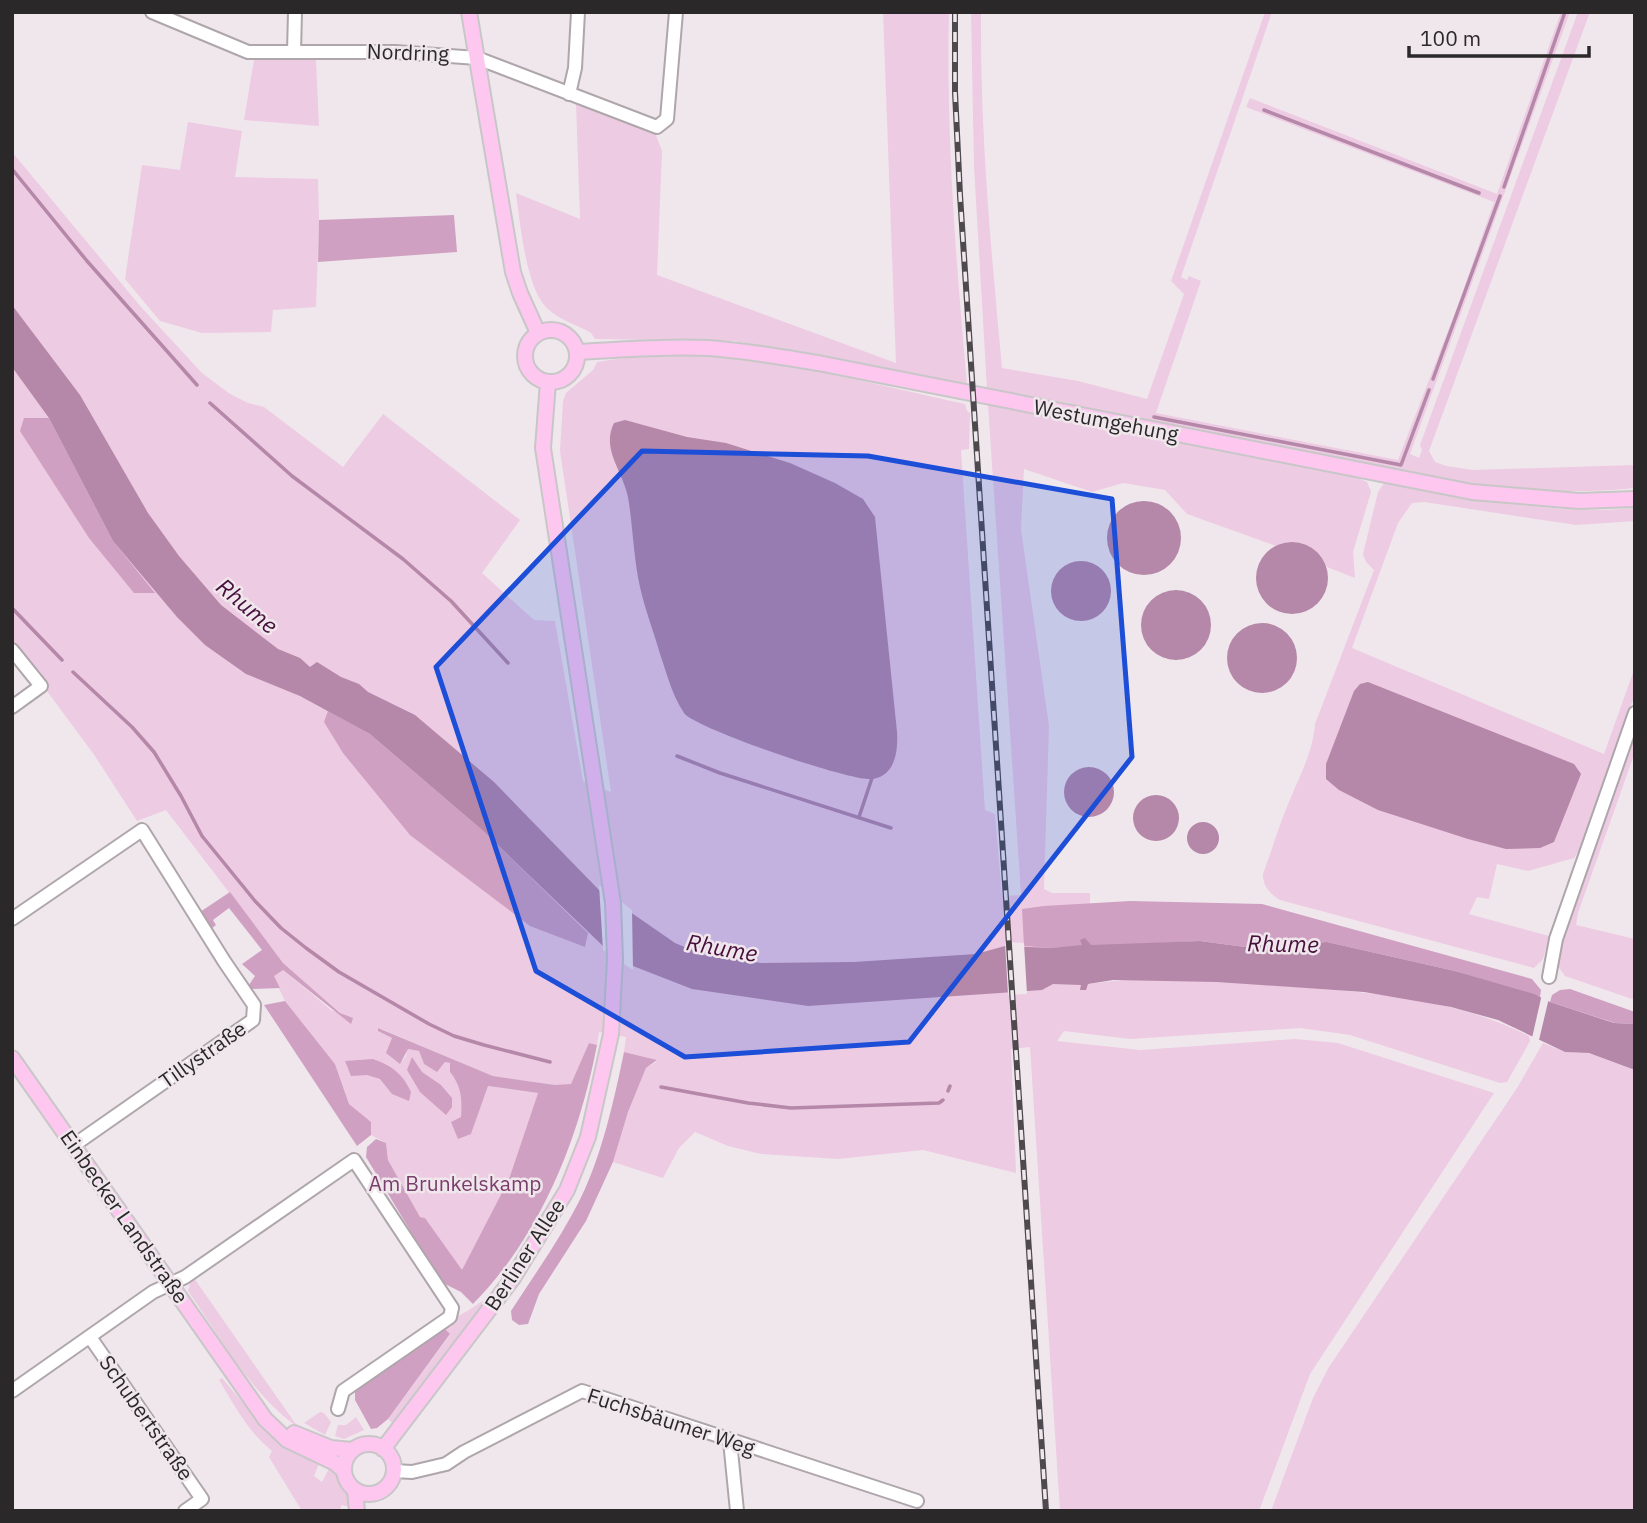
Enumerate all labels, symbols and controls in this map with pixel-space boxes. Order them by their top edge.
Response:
scale bar [1409,14,1589,58]
text: 100 m [1420,24,1481,52]
street label: Nordring [366,37,450,67]
street label: Westumgehung [1031,392,1181,448]
water label: Rhume [211,571,285,640]
water label: Rhume [684,926,760,968]
water label: Rhume [1247,927,1319,959]
street label: Tillystraße [153,1014,251,1094]
street label: Einbecker Landstraße [54,1124,195,1309]
park label: Am Brunkelskamp [369,1169,541,1197]
street label: Berliner Allee [478,1193,571,1316]
street label: Schubertstraße [93,1349,200,1486]
street label: Fuchsbäumer Weg [584,1381,759,1461]

